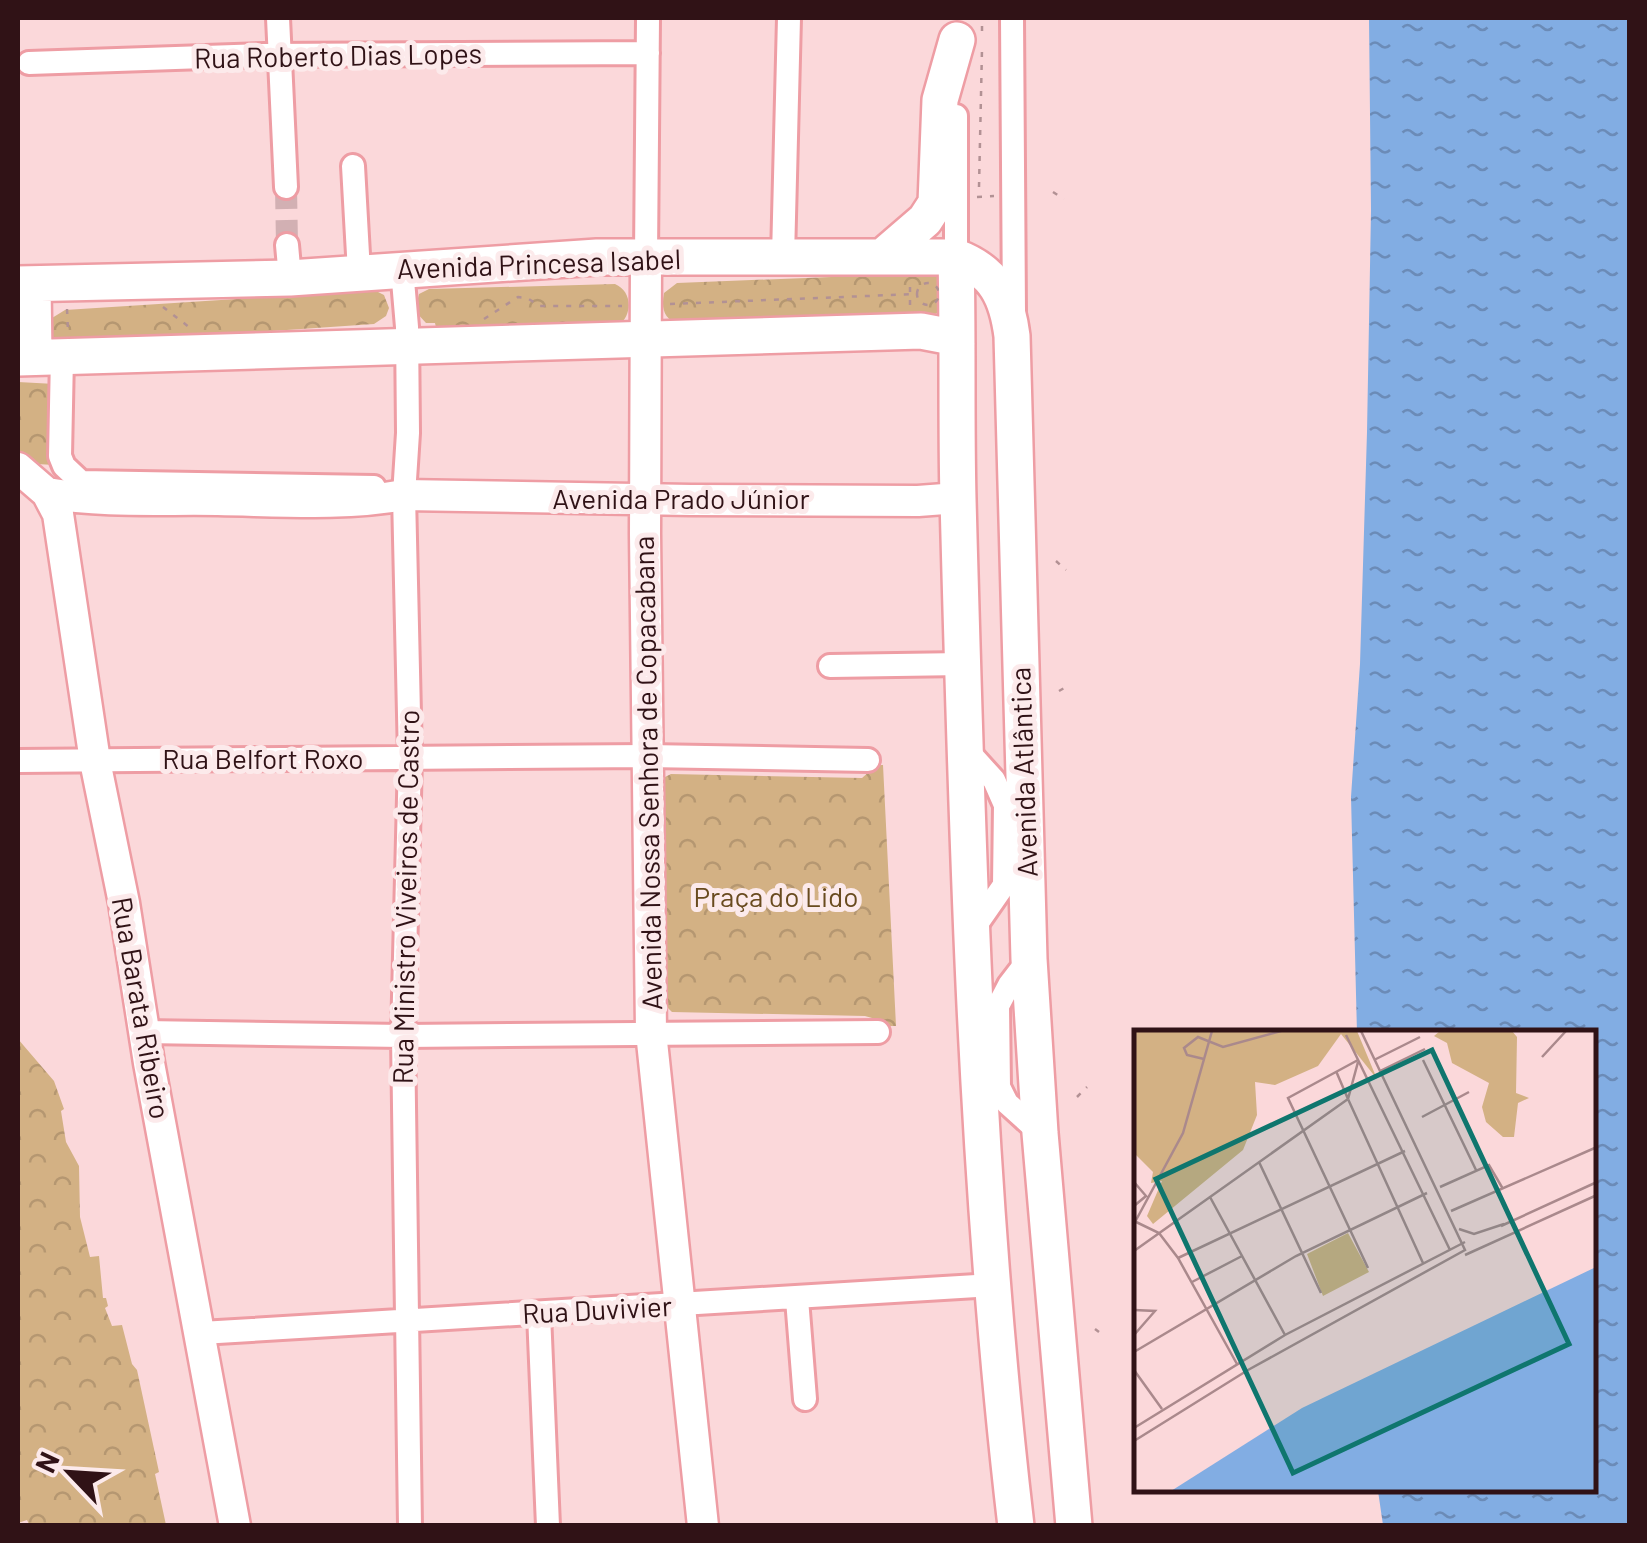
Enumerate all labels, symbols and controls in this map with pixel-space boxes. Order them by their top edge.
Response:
street label: Rua Roberto Dias Lopes [194,35,482,75]
street label: Avenida Princesa Isabel [396,241,682,285]
street label: Avenida Prado Júnior [552,481,810,515]
street label: Avenida Nossa Senhora de Copacabana [626,536,668,1010]
street label: Avenida Atlântica [1002,666,1044,878]
street label: Rua Ministro Viveiros de Castro [385,709,425,1085]
street label: Rua Belfort Roxo [162,741,364,775]
park label: Praça do Lido [693,879,859,913]
street label: Rua Barata Ribeiro [106,894,178,1122]
inset map [1134,1030,1597,1493]
street label: Rua Duvivier [521,1288,673,1330]
north arrow [20,1423,120,1523]
text: N [27,1446,66,1478]

